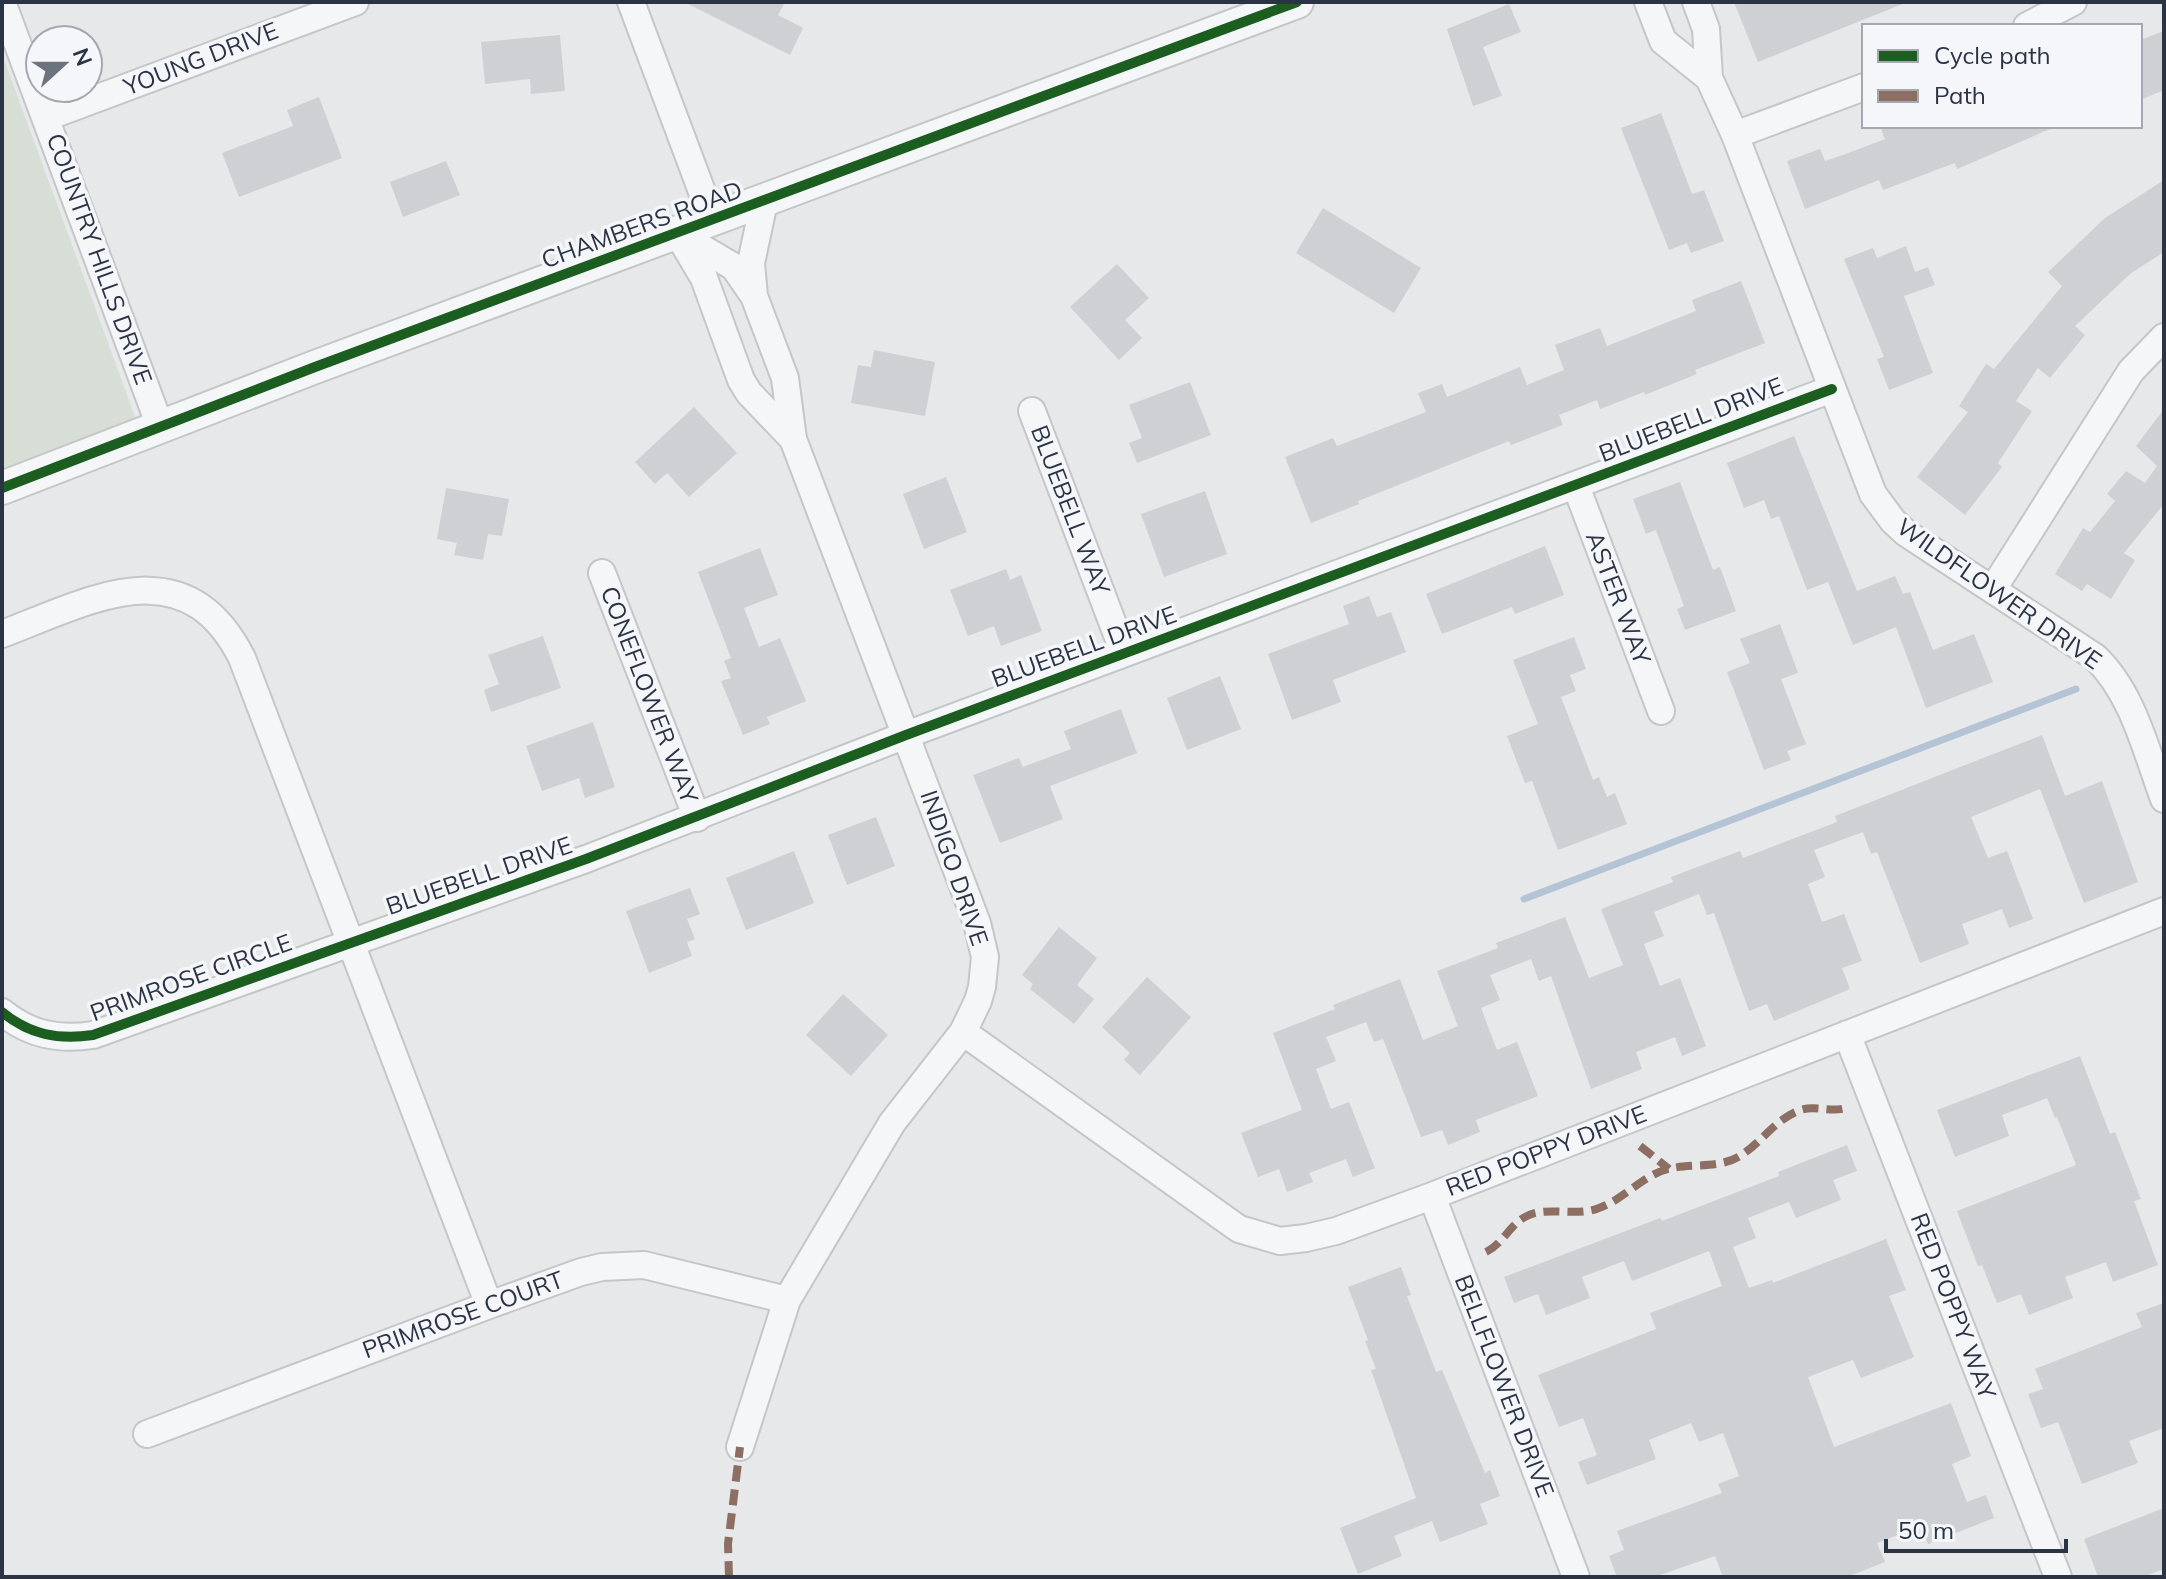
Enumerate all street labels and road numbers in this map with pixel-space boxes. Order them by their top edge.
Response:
street label: YOUNG DRIVE [118,15,282,102]
street label: COUNTRY HILLS DRIVE [41,129,159,388]
street label: CHAMBERS ROAD [537,174,746,274]
street label: BLUEBELL DRIVE [1594,370,1787,468]
street label: BLUEBELL WAY [1025,421,1117,599]
street label: WILDFLOWER DRIVE [1891,511,2108,675]
street label: ASTER WAY [1580,527,1658,669]
street label: CONEFLOWER WAY [595,582,705,808]
street label: BLUEBELL DRIVE [987,599,1180,693]
street label: INDIGO DRIVE [914,786,996,949]
street label: BLUEBELL DRIVE [382,829,576,921]
street label: PRIMROSE CIRCLE [86,927,295,1027]
street label: RED POPPY DRIVE [1441,1098,1650,1202]
street label: RED POPPY WAY [1905,1208,2003,1403]
street label: PRIMROSE COURT [358,1264,568,1364]
street label: BELLFLOWER DRIVE [1449,1270,1561,1501]

